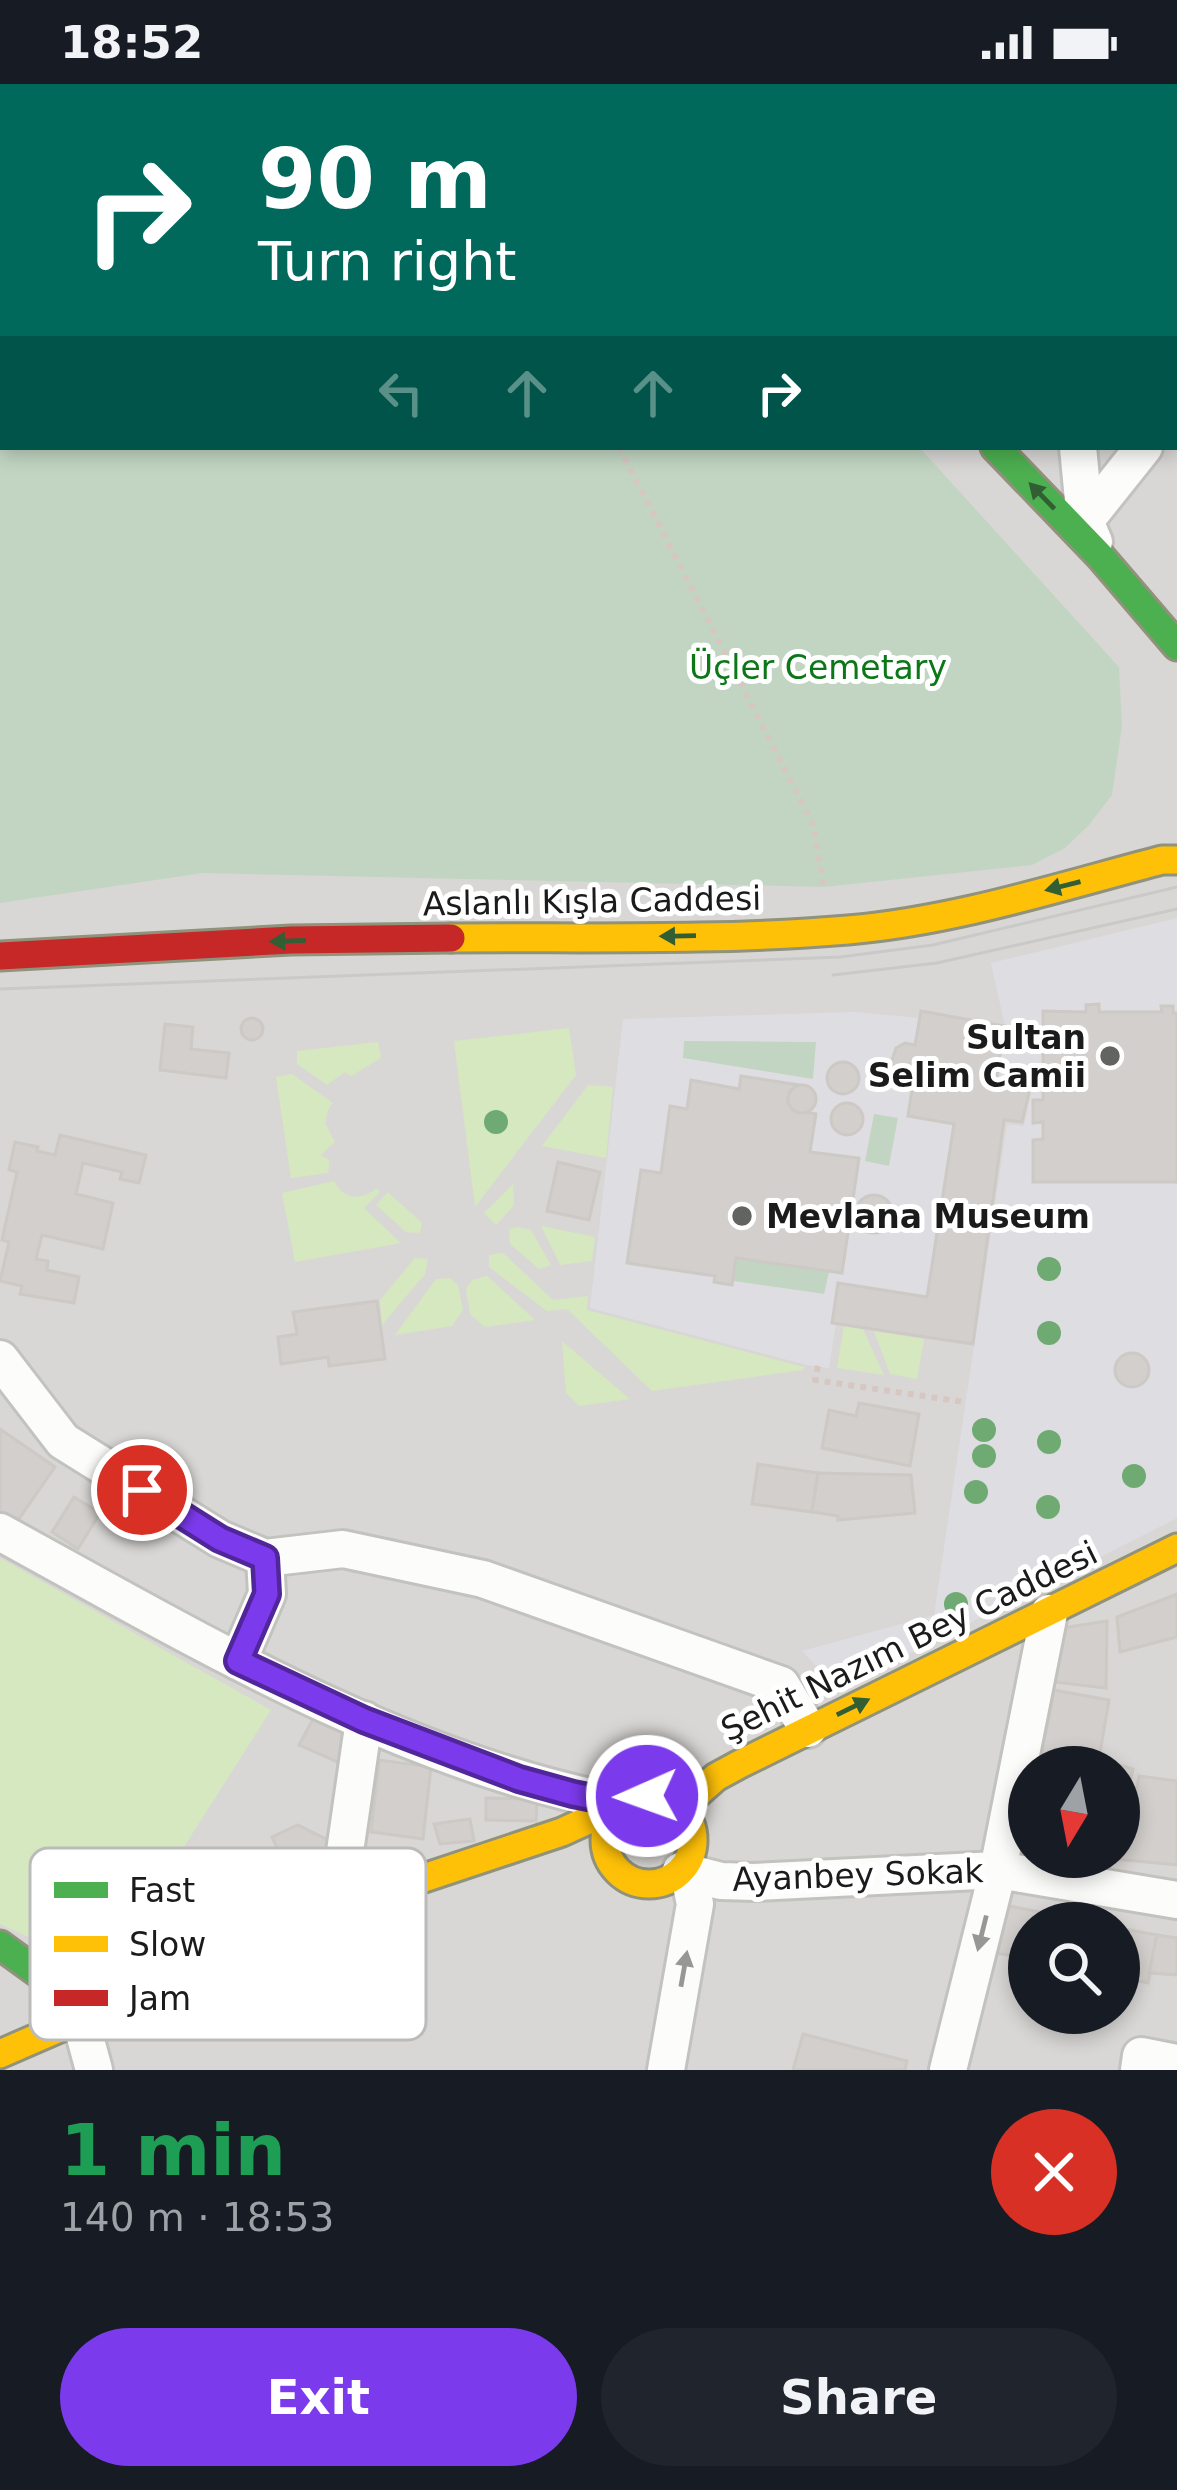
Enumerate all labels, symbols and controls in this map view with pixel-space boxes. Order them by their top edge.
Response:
text: 18:52 [60,16,203,69]
text: 90 m [258,130,492,228]
icon: right [60,132,216,288]
text: Turn right [258,230,517,293]
icon: left [368,360,434,426]
icon: ahead [494,360,560,426]
icon: ahead [620,360,686,426]
icon: right [746,360,812,426]
one-way arrow [1029,482,1057,511]
park label: Üçler Cemetary [689,647,947,687]
one-way arrow [1045,877,1082,896]
street label: Aslanlı Kışla Caddesi [422,879,762,923]
one-way arrow [658,926,696,946]
one-way arrow [268,932,306,951]
place label: Sultan Selim Camii [868,1018,1086,1095]
marker: Sultan Selim Camii [1097,1043,1123,1069]
place label: Mevlana Museum [766,1197,1090,1236]
marker: Mevlana Museum [729,1203,755,1229]
pin [91,1439,193,1541]
icon: arrive [109,1457,175,1523]
street label: Şehit Nazım Bey Caddesi [715,1533,1103,1749]
one-way arrow [836,1697,871,1717]
position arrow [584,1733,710,1859]
north arrow [1008,1746,1140,1878]
map controls [1008,1746,1140,2034]
legend [30,1848,426,2040]
street label: Ayanbey Sokak [732,1851,985,1899]
text: Fast [129,1871,195,1910]
button: search [1008,1902,1140,2034]
one-way arrow [972,1915,991,1952]
text: Slow [129,1925,206,1964]
one-way arrow [674,1950,693,1987]
text: Jam [127,1979,191,2018]
text: 1 min [60,2108,286,2192]
button: close [991,2109,1117,2235]
text: 140 m · 18:53 [60,2195,334,2240]
button: Exit [60,2328,577,2466]
button: Share [601,2328,1117,2466]

